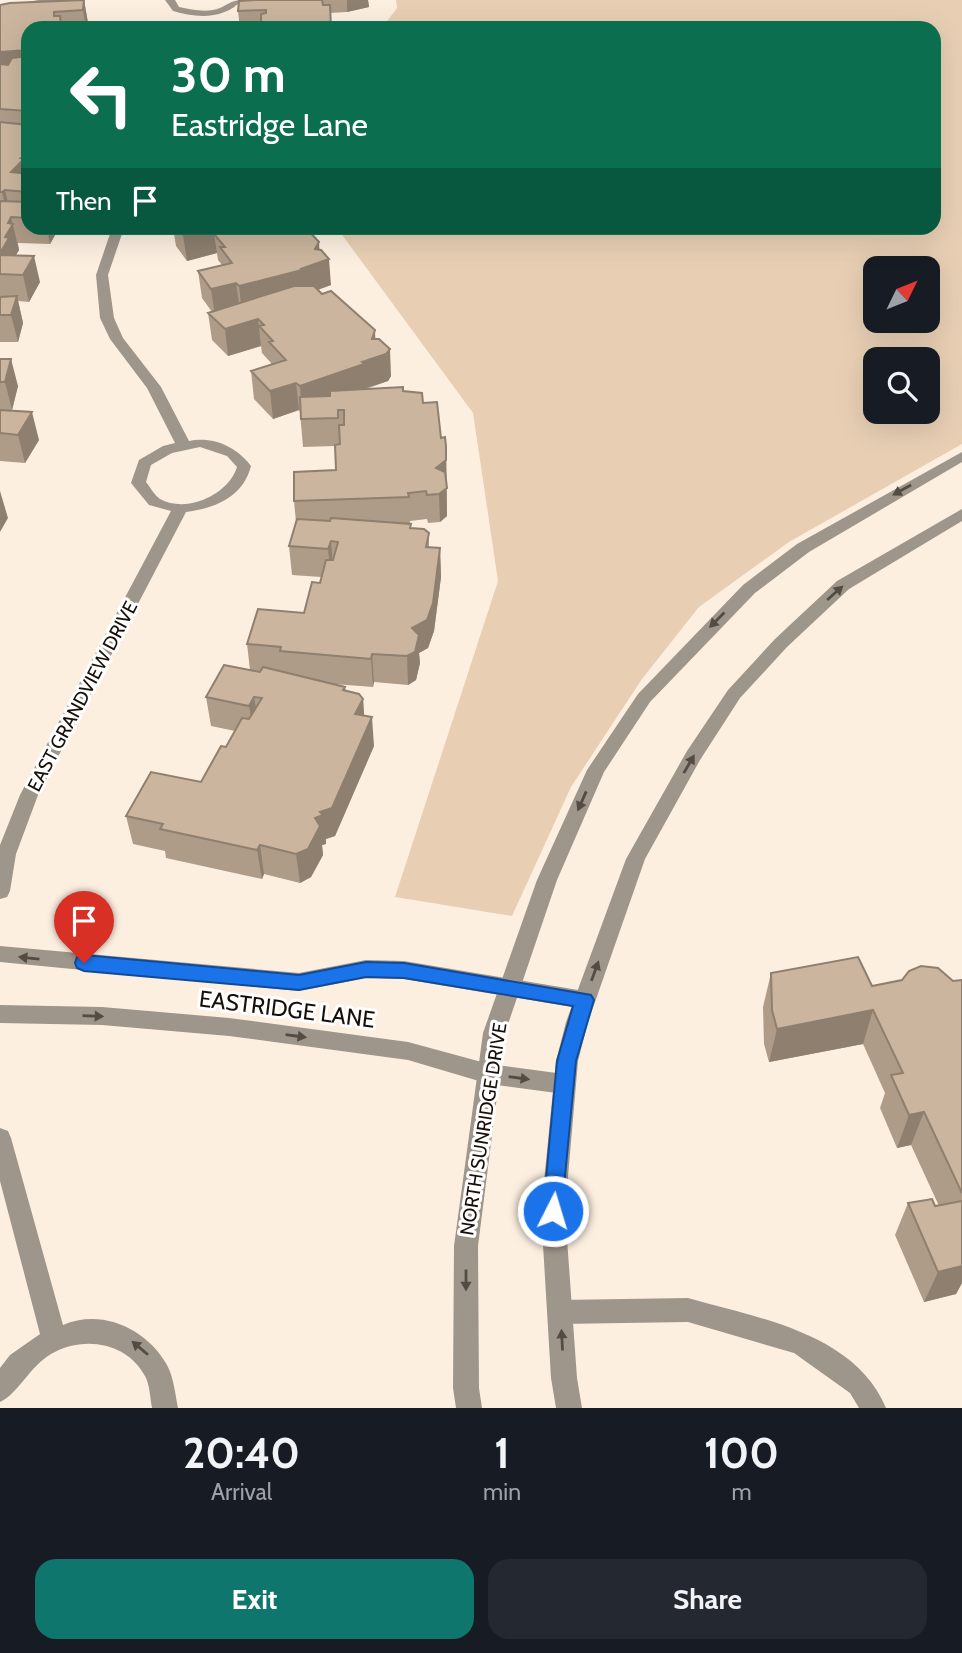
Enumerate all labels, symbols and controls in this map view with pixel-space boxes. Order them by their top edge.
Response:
text: 30 m [171,45,286,104]
icon: left [56,49,147,140]
text: Eastridge Lane [171,105,368,144]
icon: arrive [126,182,164,220]
text: Then [56,185,112,217]
north arrow [863,256,940,332]
map controls [863,256,940,424]
button: search [863,347,940,424]
one-way arrow [893,484,912,496]
one-way arrow [827,585,844,601]
street label: EAST GRANDVIEW DRIVE [23,597,142,795]
one-way arrow [709,612,726,629]
one-way arrow [682,755,695,774]
one-way arrow [576,791,588,811]
pin [54,891,114,963]
icon: arrive [65,902,103,940]
one-way arrow [18,952,40,963]
one-way arrow [590,961,601,982]
street label: EASTRIDGE LANE [197,984,377,1034]
one-way arrow [82,1010,104,1022]
street label: NORTH SUNRIDGE DRIVE [455,1021,512,1237]
one-way arrow [285,1030,307,1041]
one-way arrow [508,1072,530,1083]
position arrow [516,1174,590,1248]
one-way arrow [460,1269,472,1291]
one-way arrow [556,1329,567,1351]
one-way arrow [131,1341,148,1356]
text: 20:40 [183,1427,300,1479]
text: 1 [494,1427,510,1479]
text: 100 [704,1427,779,1479]
text: Arrival [211,1478,272,1506]
text: min [483,1478,521,1506]
text: m [731,1478,752,1506]
button: Exit [35,1559,474,1639]
button: Share [488,1559,927,1639]

